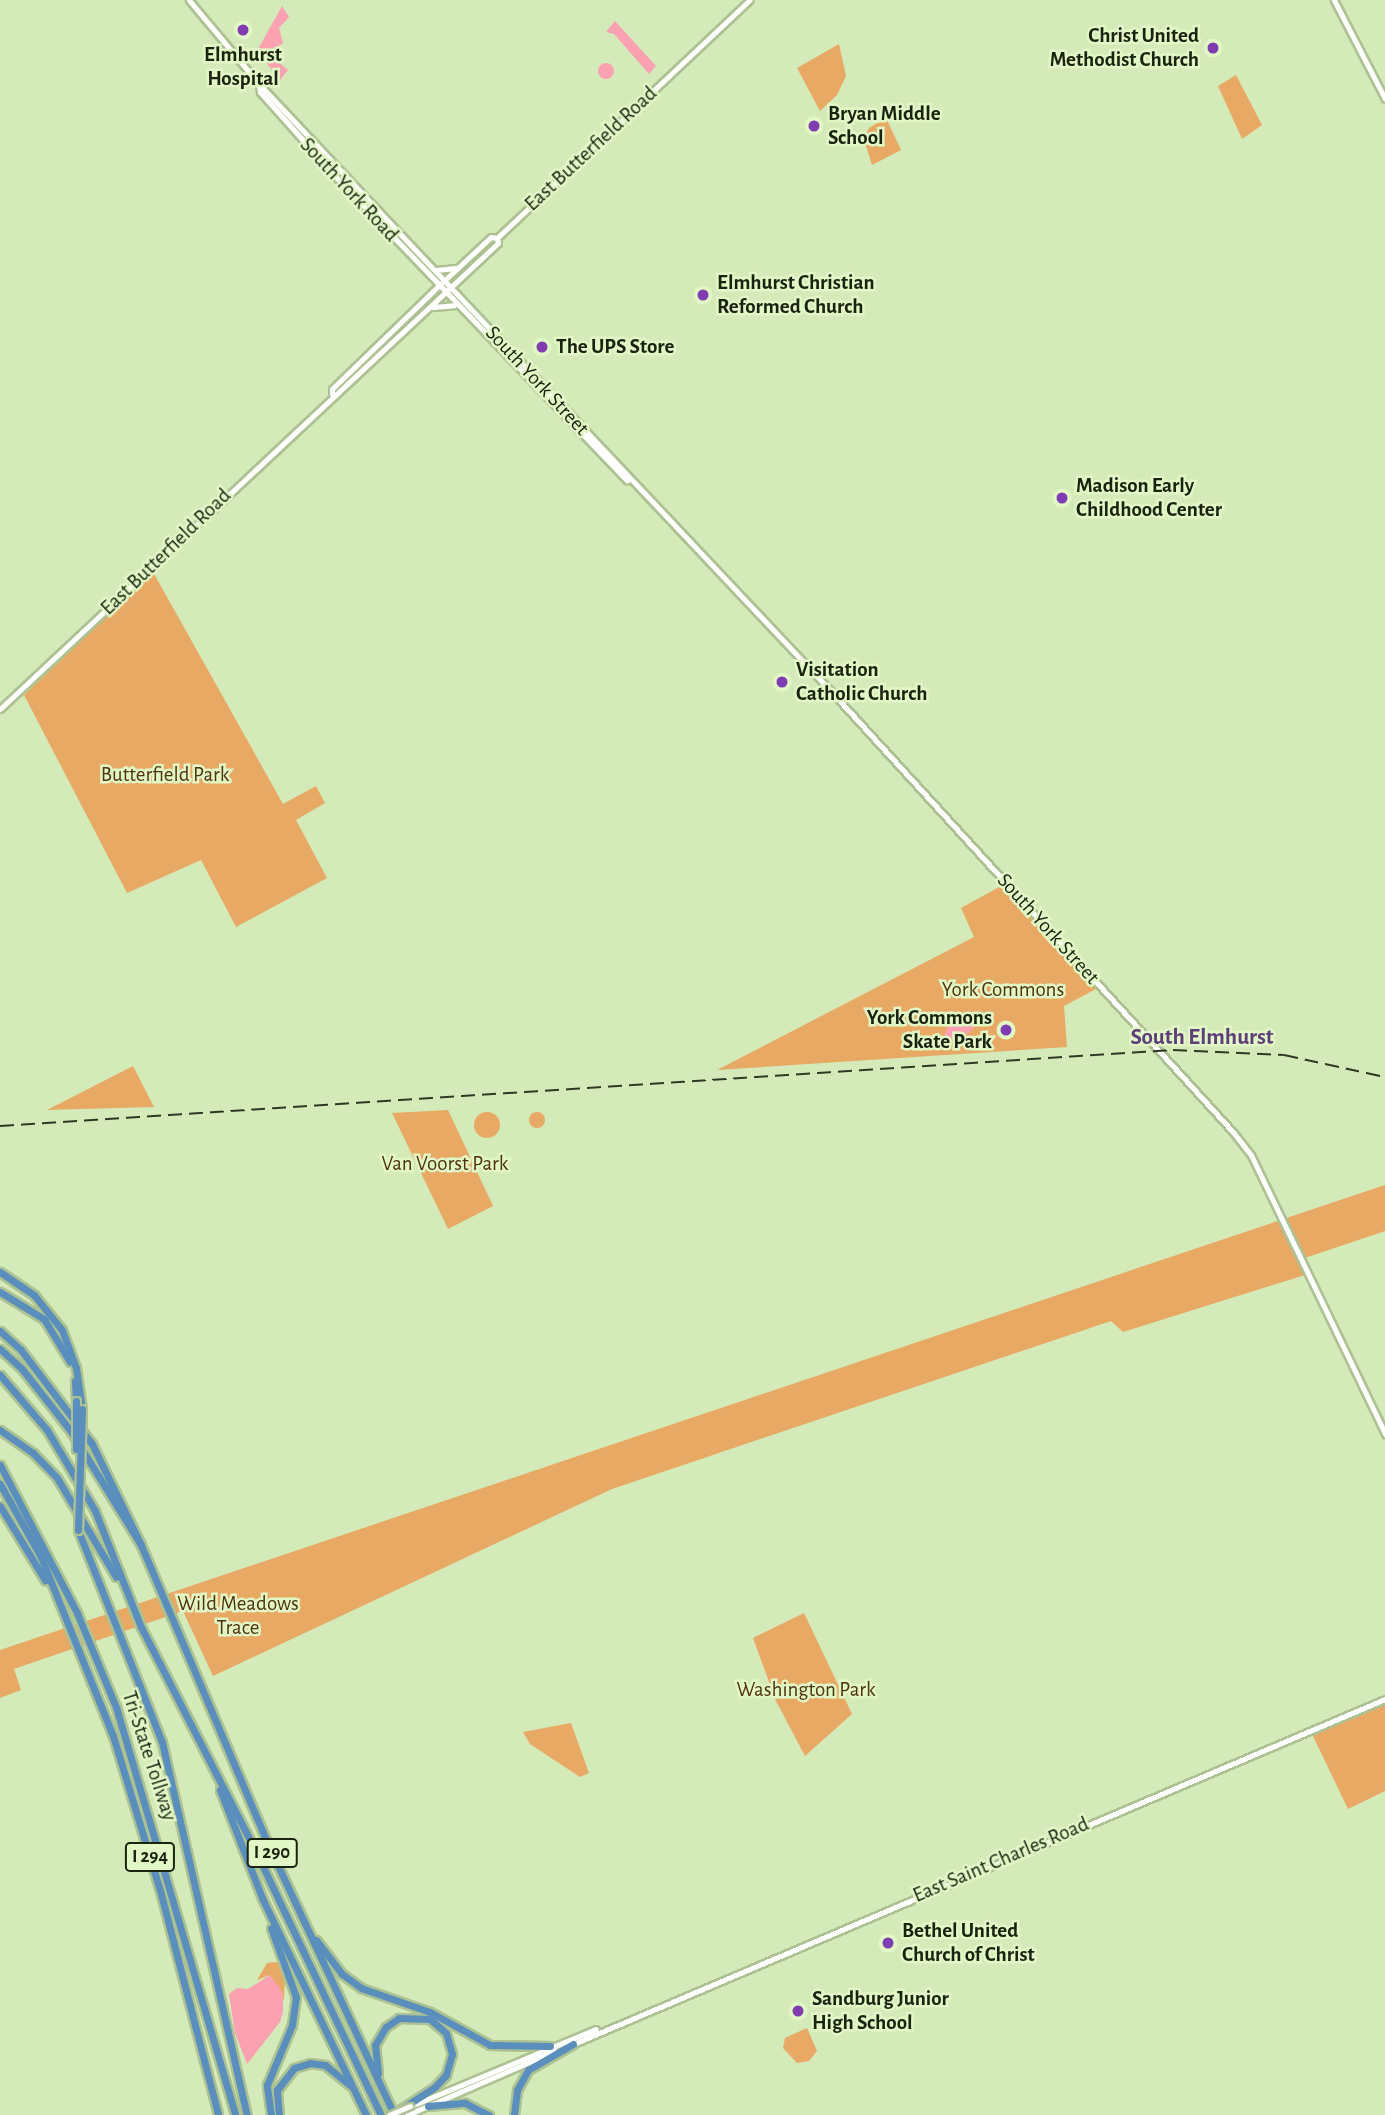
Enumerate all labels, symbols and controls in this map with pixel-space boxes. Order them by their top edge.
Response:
marker: Elmhurst Hospital [233,20,253,40]
place label: Christ United Methodist Church [1050,23,1199,73]
marker: Christ United Methodist Church [1205,40,1221,56]
place label: Elmhurst Hospital [204,42,282,92]
street label: East Butterfield Road [520,81,662,217]
place label: Bryan Middle School [828,101,941,151]
marker: Bryan Middle School [806,118,822,134]
street label: South York Road [294,133,404,247]
place label: Elmhurst Christian Reformed Church [717,270,875,320]
marker: Elmhurst Christian Reformed Church [695,287,711,303]
street label: South York Street [480,321,594,441]
place label: The UPS Store [556,334,674,360]
marker: The UPS Store [534,339,550,355]
place label: Madison Early Childhood Center [1076,473,1222,523]
street label: East Butterfield Road [96,483,236,621]
marker: Madison Early Childhood Center [1054,490,1070,506]
place label: Visitation Catholic Church [796,657,927,707]
marker: Visitation Catholic Church [774,674,790,690]
park label: Butterfield Park [101,762,229,788]
street label: South York Street [992,868,1104,990]
park label: York Commons [942,977,1064,1003]
place label: York Commons Skate Park [867,1005,992,1055]
marker: York Commons Skate Park [998,1022,1014,1038]
district label: South Elmhurst [1130,1024,1274,1052]
park label: Van Voorst Park [382,1151,508,1177]
park label: Wild Meadows Trace [177,1591,299,1641]
park label: Washington Park [736,1677,876,1703]
street label: Tri-State Tollway [116,1688,182,1824]
street label: East Saint Charles Road [909,1812,1093,1908]
road number: I 290 [246,1838,298,1868]
road number: I 294 [124,1842,176,1872]
place label: Bethel United Church of Christ [902,1918,1035,1968]
marker: Bethel United Church of Christ [880,1935,896,1951]
place label: Sandburg Junior High School [812,1986,949,2036]
marker: Sandburg Junior High School [790,2003,806,2019]

